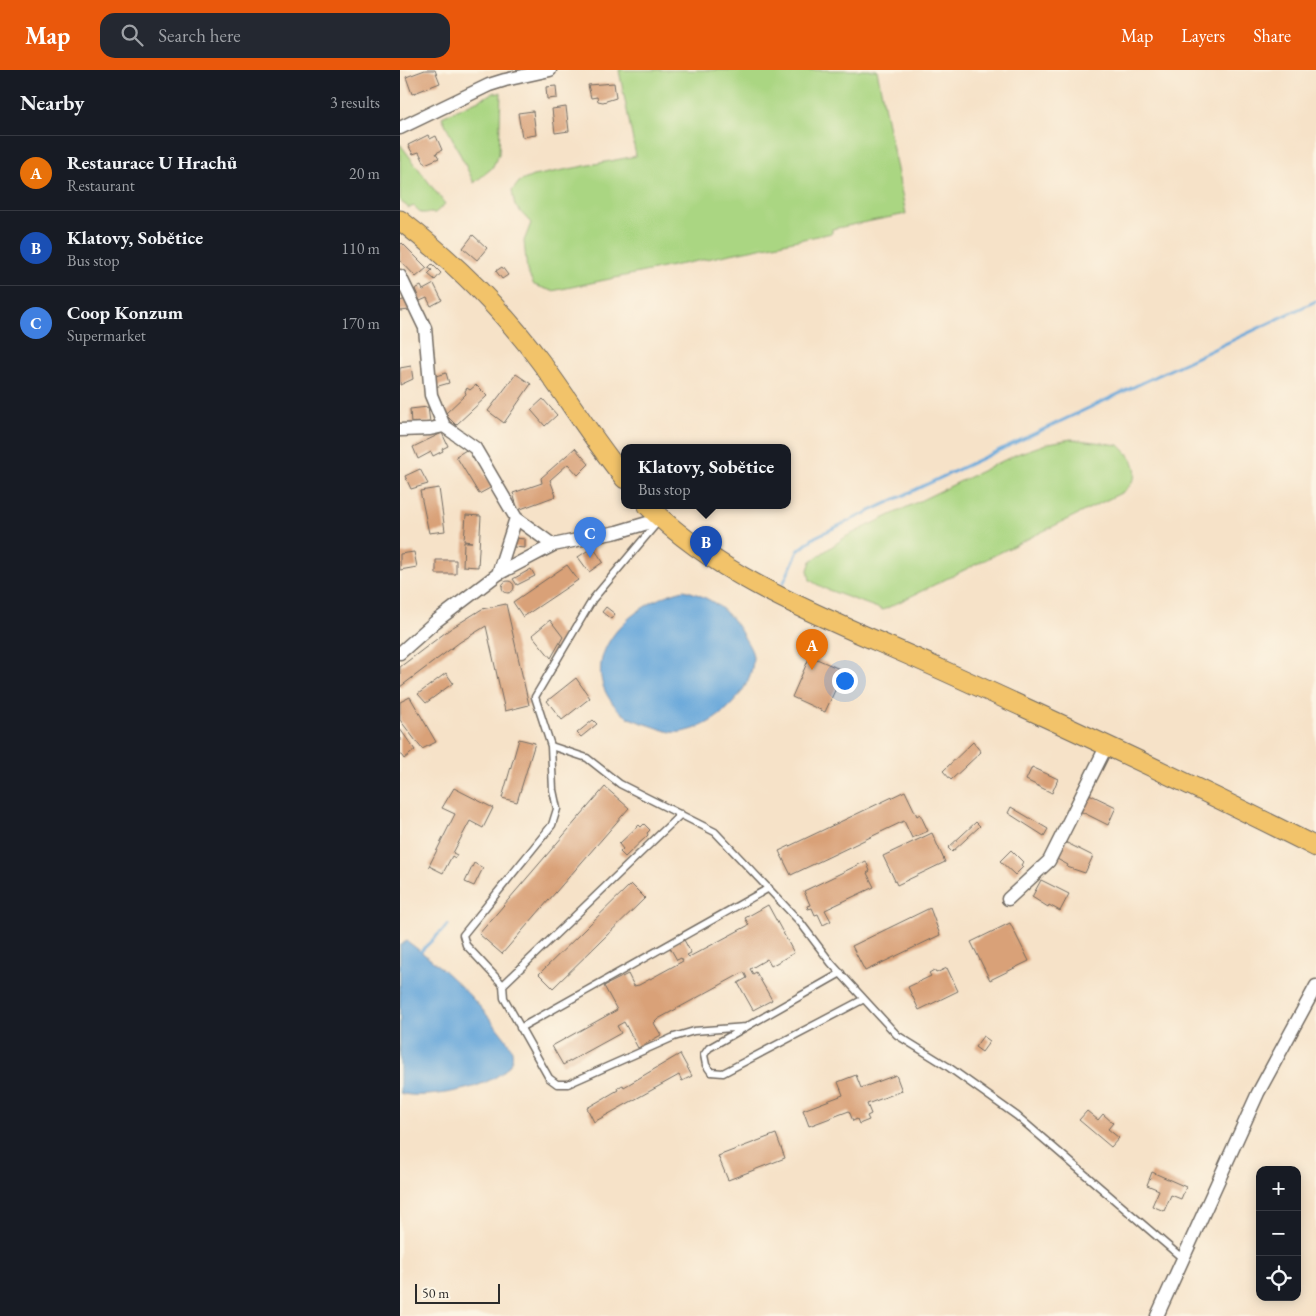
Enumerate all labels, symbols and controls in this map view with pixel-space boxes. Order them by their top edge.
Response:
search box [100,13,450,58]
text: Map [25,20,70,51]
icon: search [118,21,146,49]
text: Search here [158,23,241,48]
text: Map [1121,24,1153,47]
text: Layers [1181,24,1225,47]
text: Share [1253,24,1291,47]
text: Nearby [20,89,84,116]
text: 3 results [330,92,380,113]
text: Restaurace U Hrachů [67,150,237,175]
text: A [30,163,42,184]
text: 20 m [349,163,380,184]
text: Restaurant [67,175,135,196]
text: Klatovy, Sobětice [67,225,203,250]
text: B [31,238,41,259]
text: 110 m [341,238,380,259]
text: Bus stop [67,250,120,271]
text: Coop Konzum [67,300,183,325]
text: C [30,313,42,334]
text: 170 m [341,313,380,334]
text: Supermarket [67,325,146,346]
popup [621,444,791,509]
text: Klatovy, Sobětice [638,454,774,479]
text: Bus stop [638,479,691,500]
pin: C [574,517,606,558]
pin: B [690,526,722,567]
pin: A [796,629,828,670]
your location [832,668,858,694]
map controls [1256,1166,1301,1301]
button: + [1256,1166,1301,1211]
button: − [1256,1211,1301,1256]
button: locate [1256,1256,1301,1301]
scale bar [415,1281,500,1304]
text: 50 m [422,1284,449,1302]

